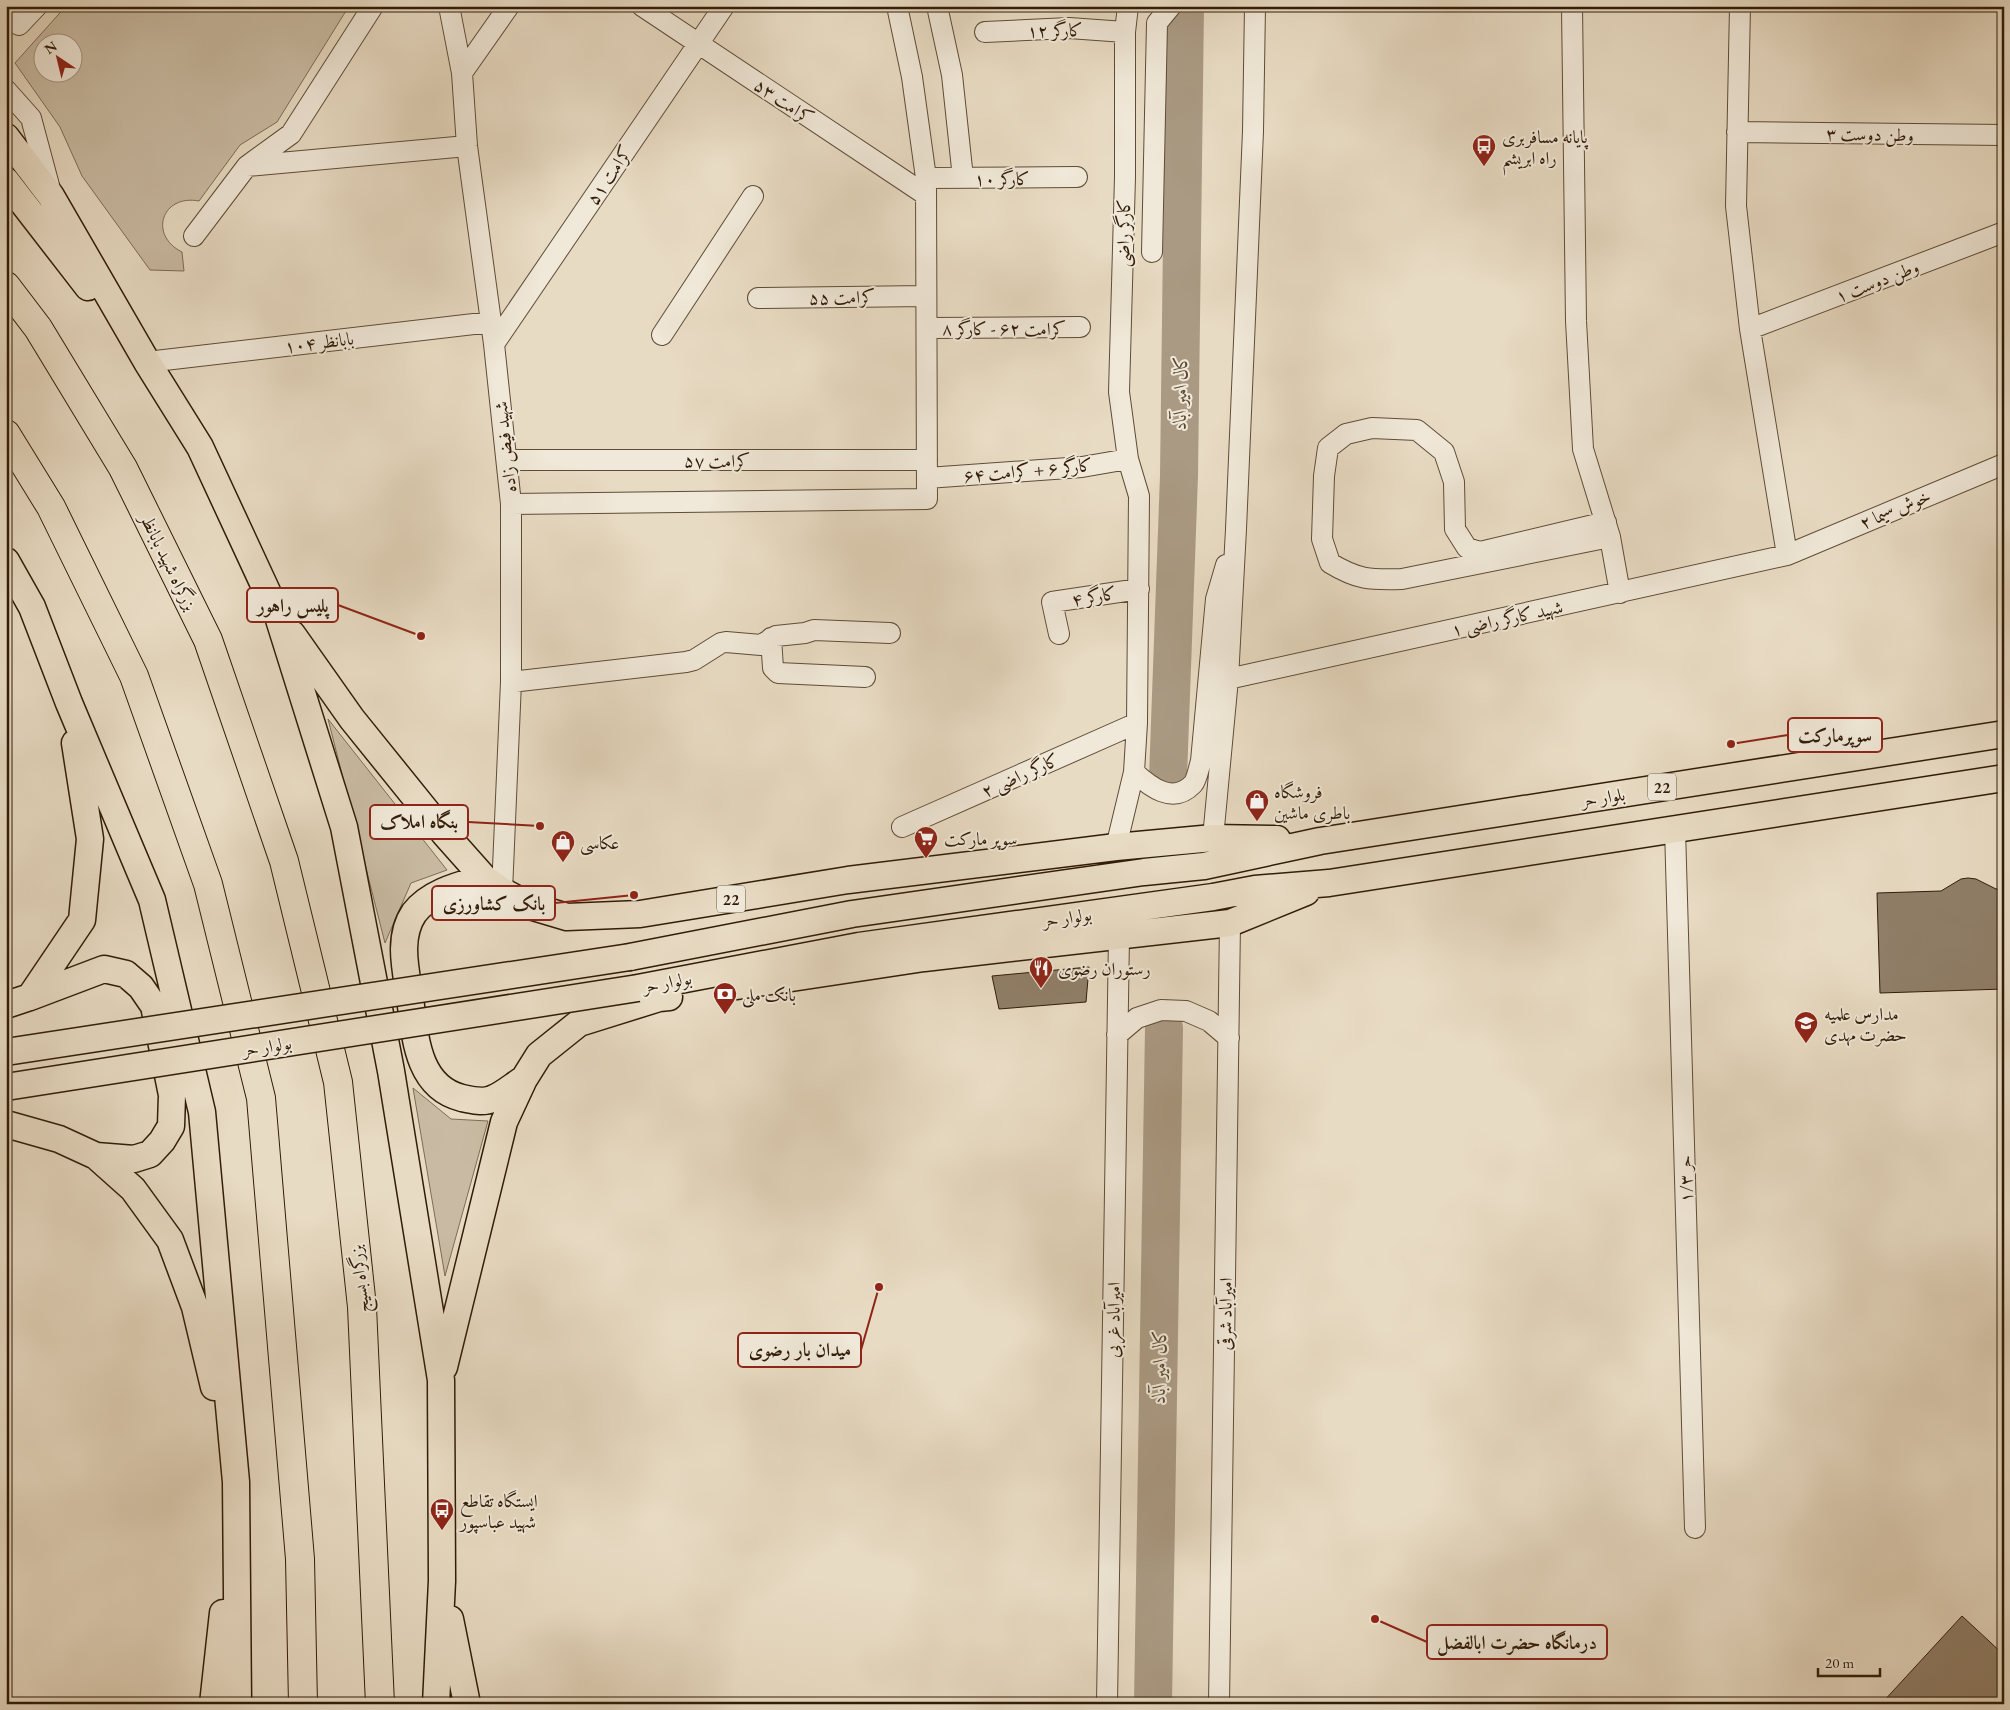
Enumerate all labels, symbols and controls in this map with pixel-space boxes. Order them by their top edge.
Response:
street label: کارگر ۱۲ [1027,18,1083,42]
north arrow [32,32,82,82]
text: N [41,36,61,58]
street label: کرامت ۵۳ [750,73,818,129]
street label: وطن دوست ۳ [1826,122,1914,147]
place label: پایانه مسافربری راه ابریشم [1502,125,1589,176]
bus stop icon: پایانه مسافربری راه ابریشم [1471,133,1497,167]
street label: کرامت ۵۱ [581,141,637,209]
street label: کارگر ۱۰ [974,167,1030,190]
street label: کارگر راضی [1111,199,1137,267]
street label: وطن دوست ۱ [1832,255,1922,308]
street label: کرامت ۵۵ [808,285,876,309]
street label: کرامت ۶۲ - کارگر ۸ [942,317,1066,340]
street label: بابانظر ۱۰۴ [283,326,355,359]
water label: کال امیر آباد [1167,354,1193,430]
street label: شهید فیض زاده [489,400,522,494]
street label: کرامت ۵۷ [684,449,750,472]
street label: کارگر ۶ + کرامت ۶۴ [962,453,1094,487]
street label: خوش سیما ۲ [1856,484,1934,534]
street label: بزرگراه شهید بابانظر [134,508,202,615]
street label: کارگر ۴ [1070,581,1118,611]
callout: پلیس راهور [247,588,338,622]
text: پلیس راهور [255,593,330,620]
street label: شهید کارگر راضی ۱ [1449,595,1565,643]
callout: سوپرمارکت [1788,718,1882,752]
text: سوپرمارکت [1798,723,1872,748]
street label: کارگر راضی ۲ [978,748,1063,804]
road number: 22 [1648,774,1676,800]
place label: فروشگاه باطری ماشین [1274,780,1350,825]
street label: بلوار حر [1577,782,1627,812]
shop icon: فروشگاه باطری ماشین [1244,788,1270,822]
callout: بنگاه املاک [370,805,468,839]
text: بنگاه املاک [380,809,458,834]
supermarket icon: سوپر مارکت [913,825,939,859]
place label: سوپر مارکت [944,827,1018,850]
shop icon: عکاسی [550,829,576,863]
place label: عکاسی [580,831,619,856]
callout: بانک کشاورزی [432,886,555,920]
road number: 22 [717,886,745,912]
text: بانک کشاورزی [443,891,546,916]
street label: بولوار حر [1039,902,1093,932]
restaurant icon: رستوران رضوی [1028,955,1054,989]
place label: رستوران رضوی [1058,957,1151,980]
street label: بولوار حر [639,966,693,998]
bank icon: بانک ملی [712,981,738,1015]
place label: بانک ملی [742,983,796,1008]
place label: مدارس علمیه حضرت مهدی [1824,1002,1907,1047]
school or university icon: مدارس علمیه حضرت مهدی [1793,1010,1819,1044]
street label: بولوار حر [239,1031,293,1062]
street label: حر ۱/۳ [1673,1155,1697,1203]
street label: بزرگراه بسیج [344,1243,379,1314]
street label: امیرآباد شرقی [1213,1277,1238,1351]
street label: امیرآباد غربی [1101,1282,1127,1358]
water label: کال امیر آباد [1146,1328,1172,1404]
callout: میدان بار رضوی [738,1333,861,1367]
text: میدان بار رضوی [749,1337,851,1362]
place label: ایستگاه تقاطع شهید عباسپور [458,1489,538,1534]
bus stop icon: ایستگاه تقاطع شهید عباسپور [429,1497,455,1531]
callout: درمانگاه حضرت ابالفضل [1427,1625,1607,1659]
text: درمانگاه حضرت ابالفضل [1437,1630,1597,1656]
scale bar [1818,1645,1880,1677]
text: 20 m [1825,1653,1854,1672]

